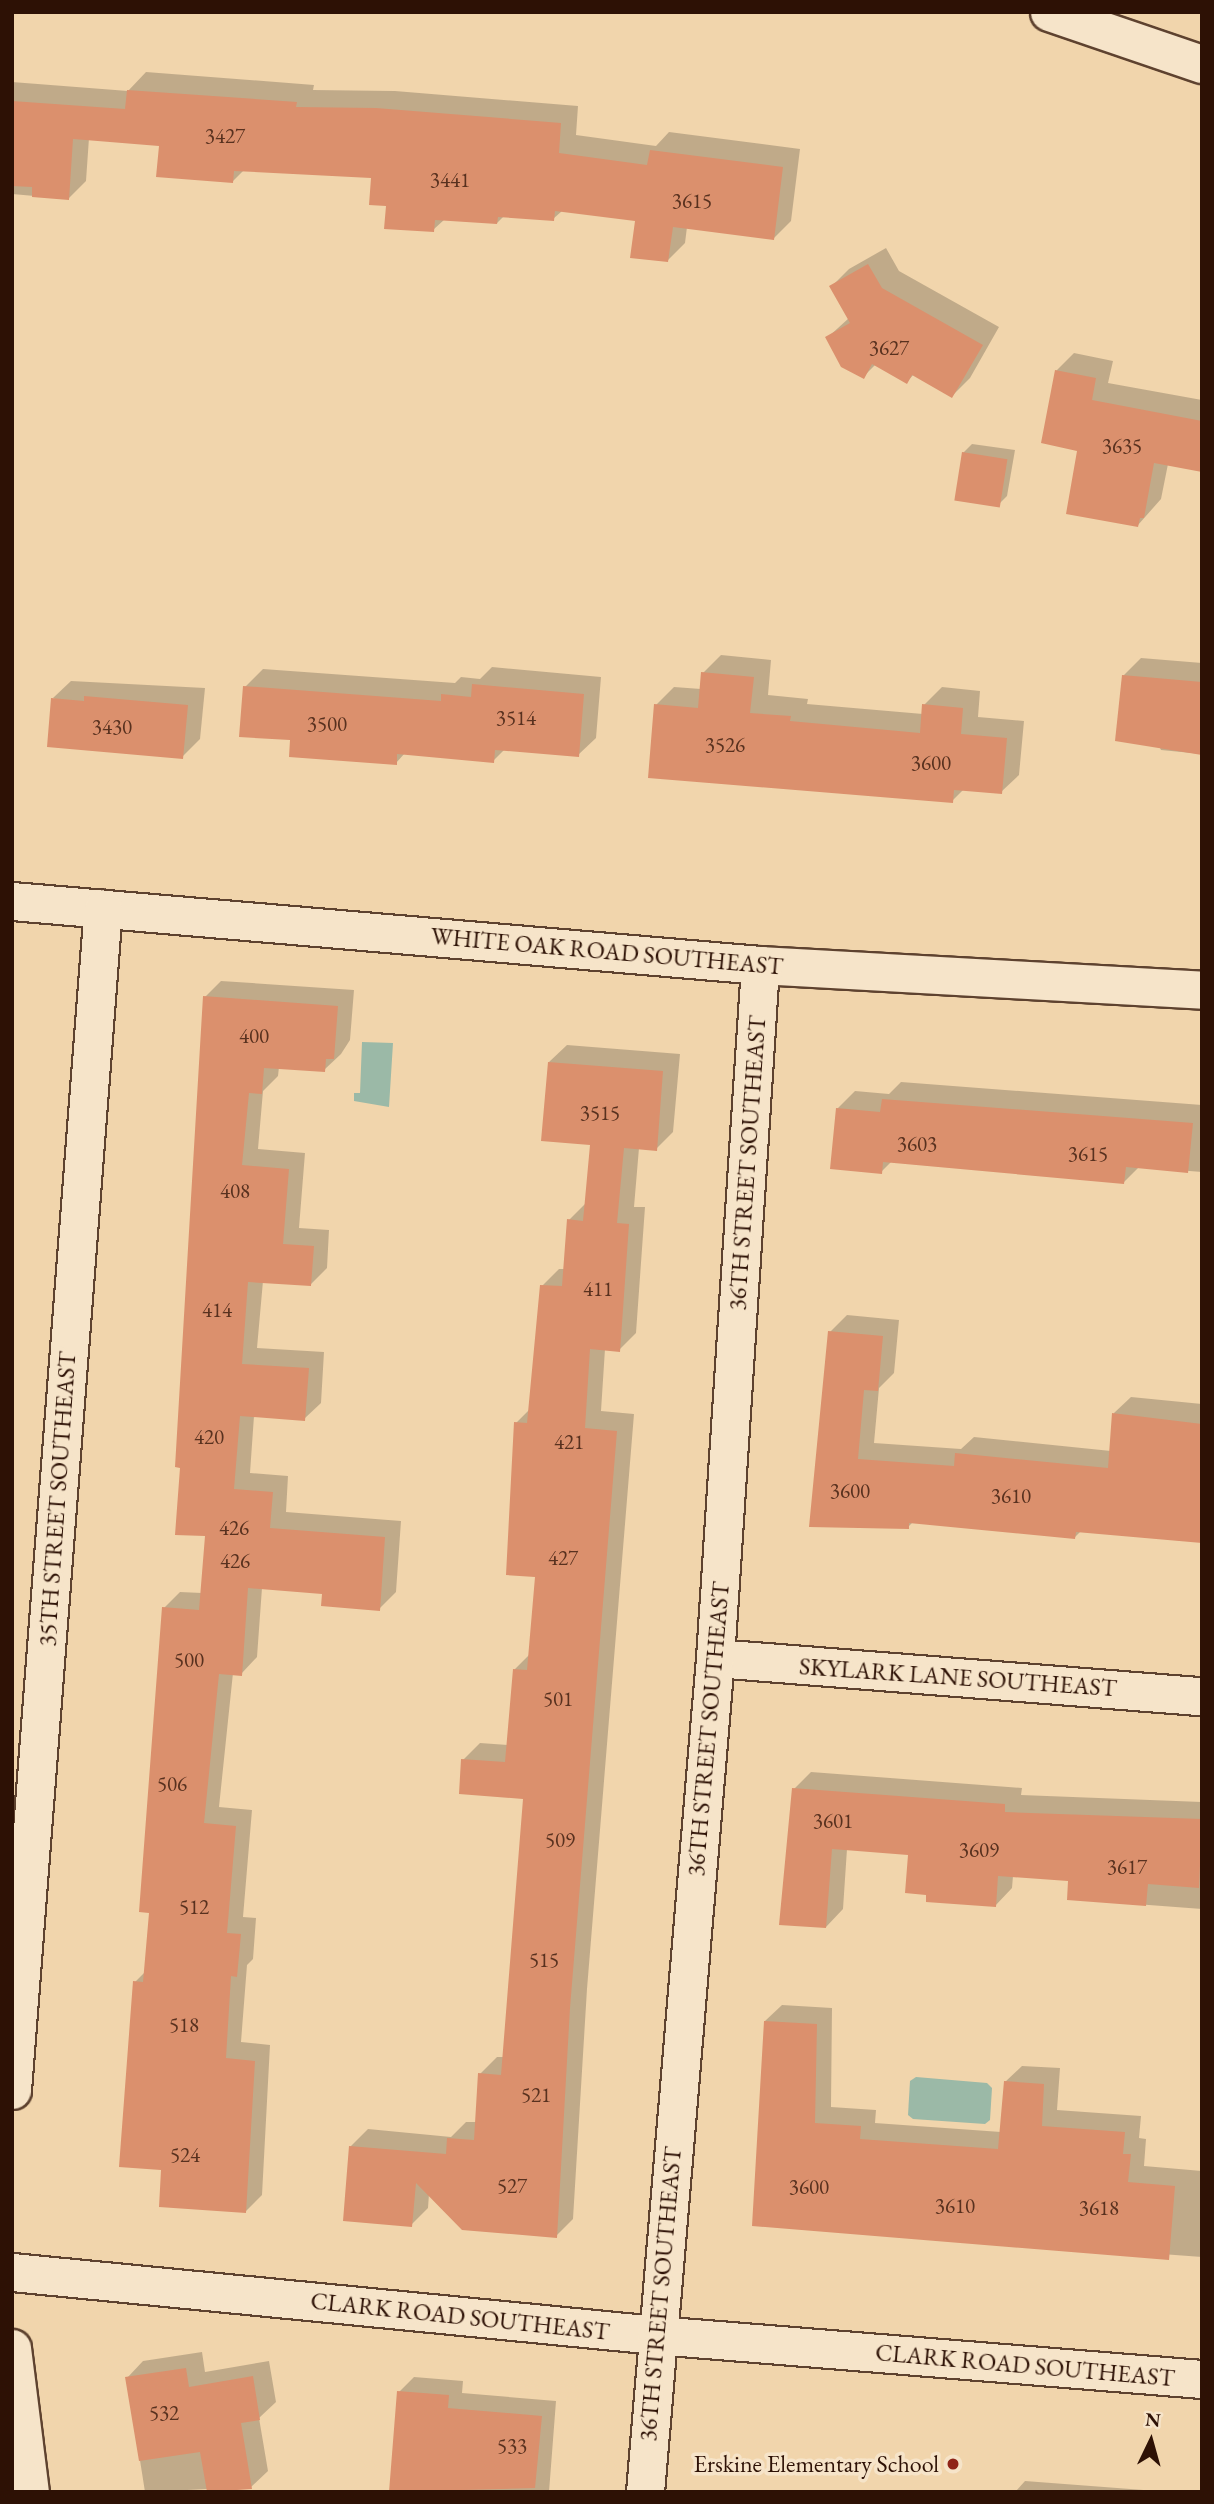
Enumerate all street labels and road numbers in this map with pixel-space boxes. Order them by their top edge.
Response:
street label: WHITE OAK ROAD SOUTHEAST [430,921,784,981]
street label: 36TH STREET SOUTHEAST [722,1014,772,1312]
street label: 35TH STREET SOUTHEAST [32,1350,82,1648]
street label: 36TH STREET SOUTHEAST [681,1580,735,1878]
street label: SKYLARK LANE SOUTHEAST [798,1652,1118,1702]
street label: 36TH STREET SOUTHEAST [633,2145,687,2443]
street label: CLARK ROAD SOUTHEAST [309,2286,611,2346]
street label: CLARK ROAD SOUTHEAST [874,2338,1176,2392]

